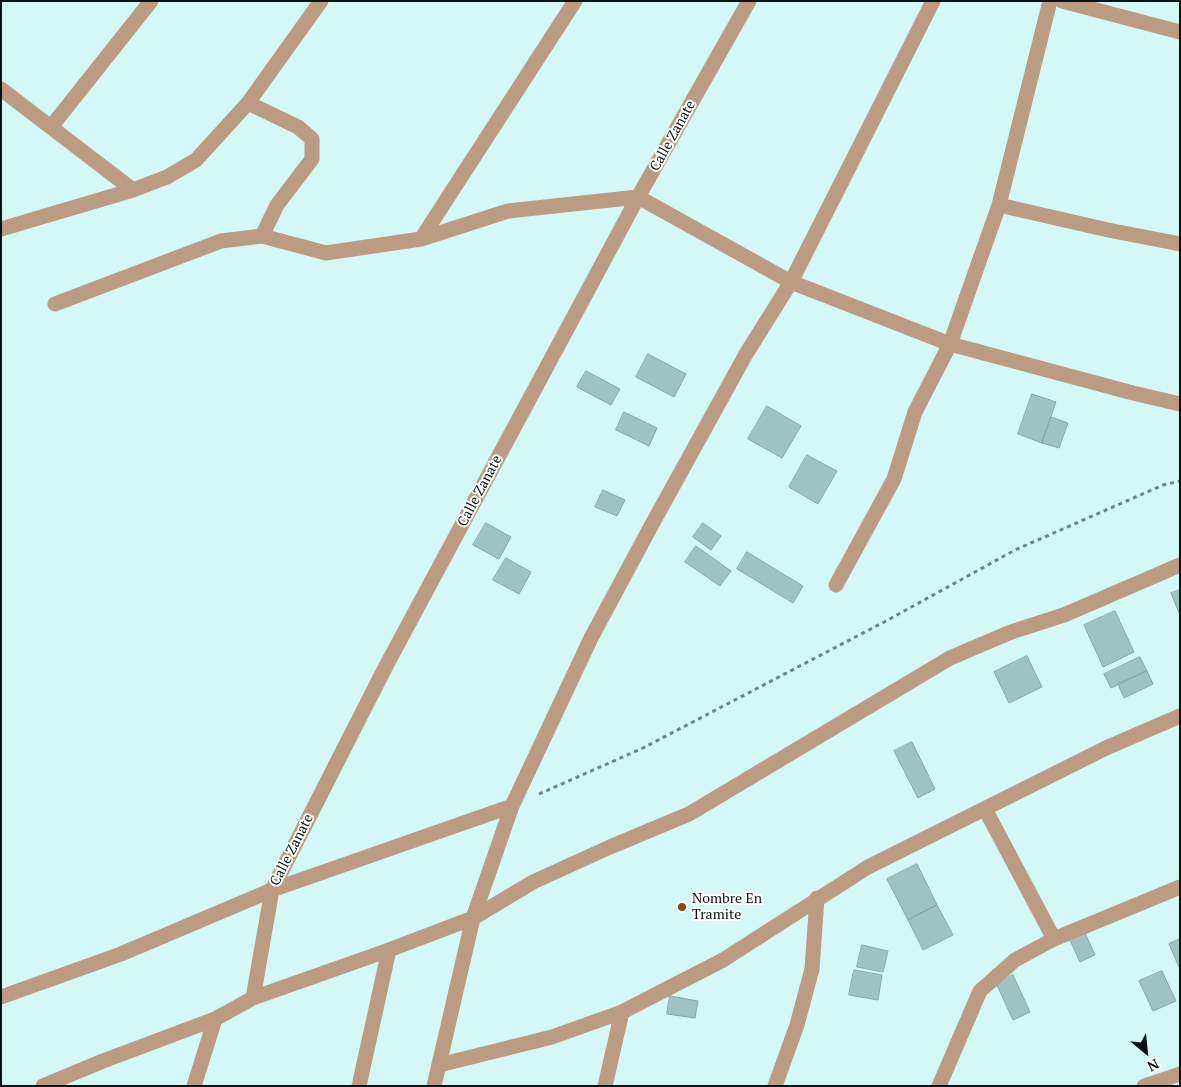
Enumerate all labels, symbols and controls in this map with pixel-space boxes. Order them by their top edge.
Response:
street label: Calle Zanate [647,98,699,174]
street label: Calle Zanate [454,453,506,529]
street label: Calle Zanate [267,811,317,889]
place label: Nombre En Tramite [692,891,762,924]
marker: Nombre En Tramite [676,901,688,913]
north arrow [1121,1027,1171,1077]
text: N [1144,1055,1162,1077]

